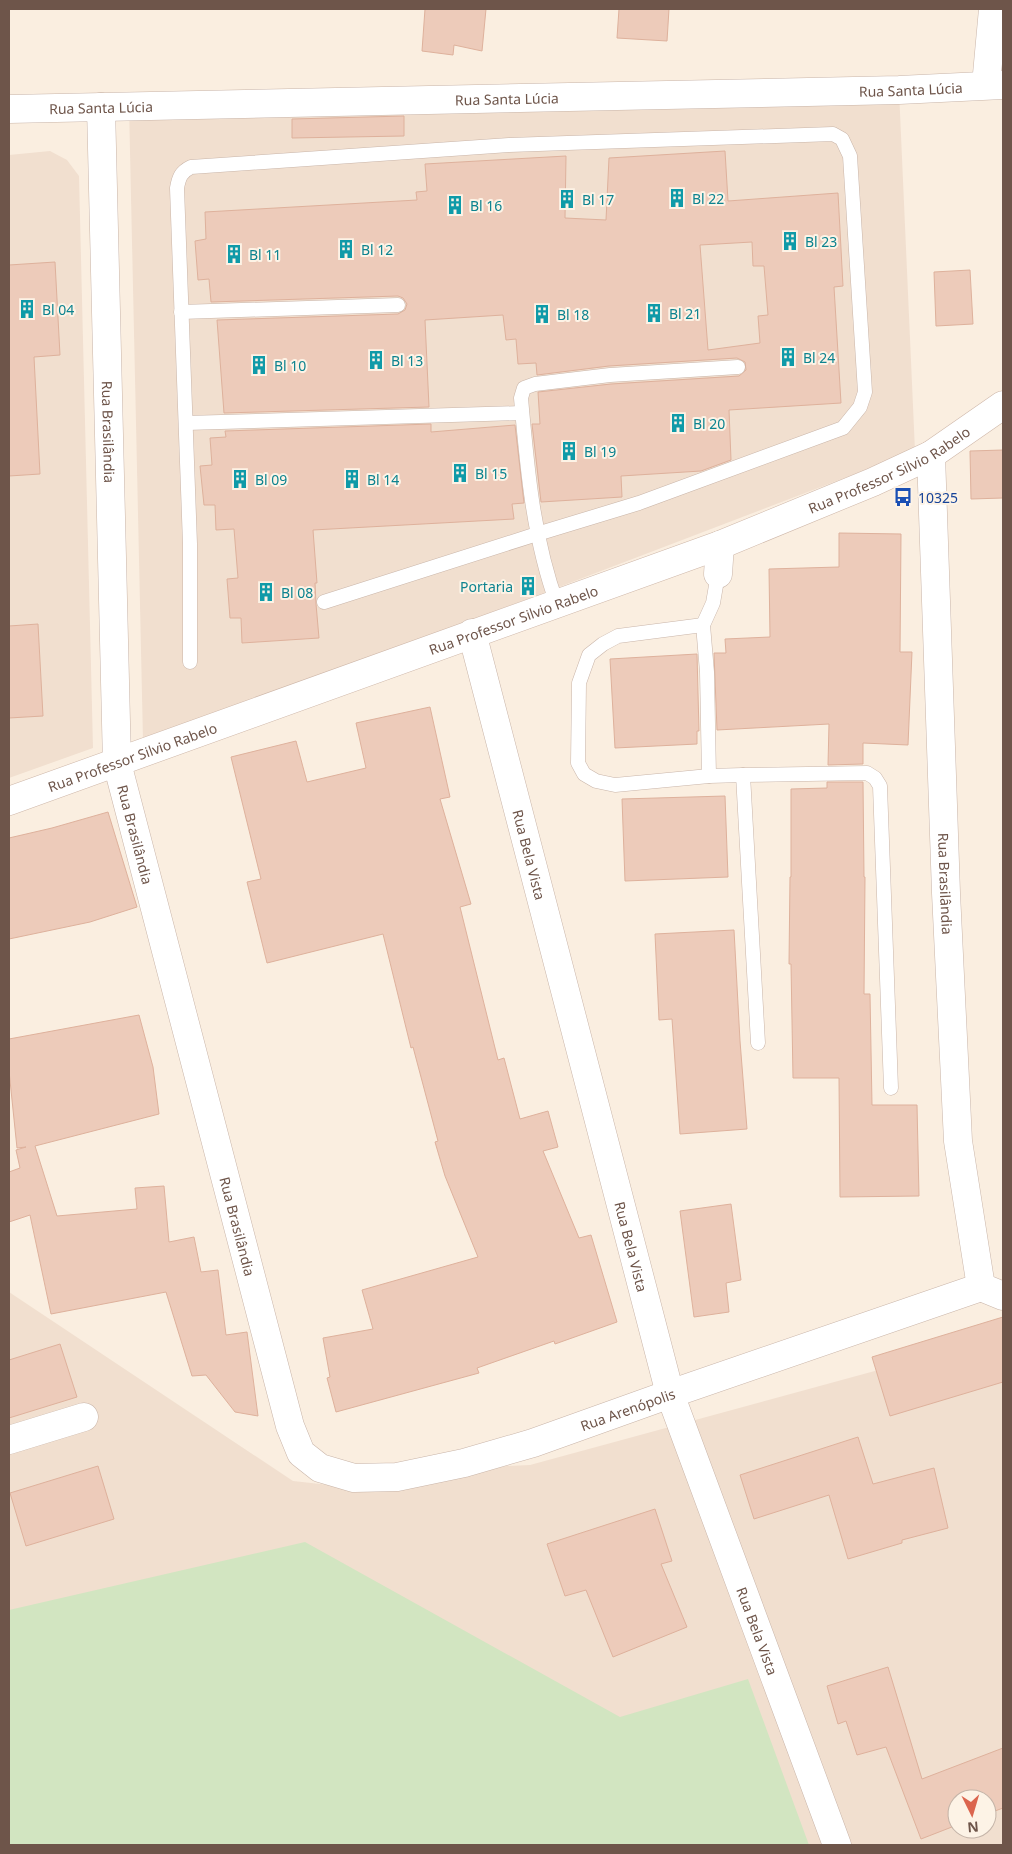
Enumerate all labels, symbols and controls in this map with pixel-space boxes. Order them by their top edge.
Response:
street label: Rua Santa Lúcia [859,77,963,100]
street label: Rua Santa Lúcia [455,88,559,109]
street label: Rua Santa Lúcia [49,96,153,118]
building icon: Bl 22 [666,187,688,209]
building icon: Bl 17 [556,188,578,210]
place label: Bl 22 [692,189,724,208]
place label: Bl 17 [582,190,614,209]
building icon: Bl 16 [444,194,466,216]
place label: Bl 16 [470,196,502,215]
building icon: Bl 23 [779,230,801,252]
place label: Bl 23 [805,232,837,251]
building icon: Bl 12 [335,238,357,260]
place label: Bl 12 [361,240,393,259]
building icon: Bl 11 [223,243,245,265]
place label: Bl 11 [249,245,281,264]
building icon: Bl 04 [16,298,38,320]
place label: Bl 04 [42,300,74,319]
building icon: Bl 21 [643,302,665,324]
building icon: Bl 18 [531,303,553,325]
place label: Bl 21 [669,304,701,323]
place label: Bl 18 [557,305,589,324]
building icon: Bl 24 [777,346,799,368]
place label: Bl 24 [803,348,835,367]
building icon: Bl 13 [365,349,387,371]
place label: Bl 13 [391,351,423,370]
building icon: Bl 10 [248,354,270,376]
place label: Bl 10 [274,356,306,375]
street label: Rua Brasilândia [98,381,120,483]
building icon: Bl 20 [667,412,689,434]
place label: Bl 20 [693,414,725,433]
street label: Rua Professor Silvio Rabelo [805,421,973,517]
building icon: Bl 19 [558,440,580,462]
place label: Bl 19 [584,442,616,461]
building icon: Bl 15 [449,462,471,484]
place label: Bl 15 [475,464,507,483]
building icon: Bl 09 [229,468,251,490]
building icon: Bl 14 [341,468,363,490]
place label: Bl 09 [255,470,287,489]
place label: Bl 14 [367,470,399,489]
bus stop icon: 10325 [892,486,914,508]
place label: 10325 [918,488,958,507]
building icon: Portaria [517,575,539,597]
place label: Portaria [460,577,513,596]
street label: Rua Professor Silvio Rabelo [426,580,600,659]
building icon: Bl 08 [255,581,277,603]
place label: Bl 08 [281,583,313,602]
street label: Rua Professor Silvio Rabelo [45,717,219,796]
street label: Rua Brasilândia [114,783,158,886]
street label: Rua Bela Vista [509,807,551,902]
street label: Rua Brasilândia [934,832,958,935]
street label: Rua Brasilândia [216,1175,260,1278]
street label: Rua Bela Vista [611,1199,653,1294]
street label: Rua Arenópolis [578,1383,678,1435]
street label: Rua Bela Vista [733,1584,783,1678]
north arrow [947,1789,997,1839]
text: N [967,1817,980,1837]

